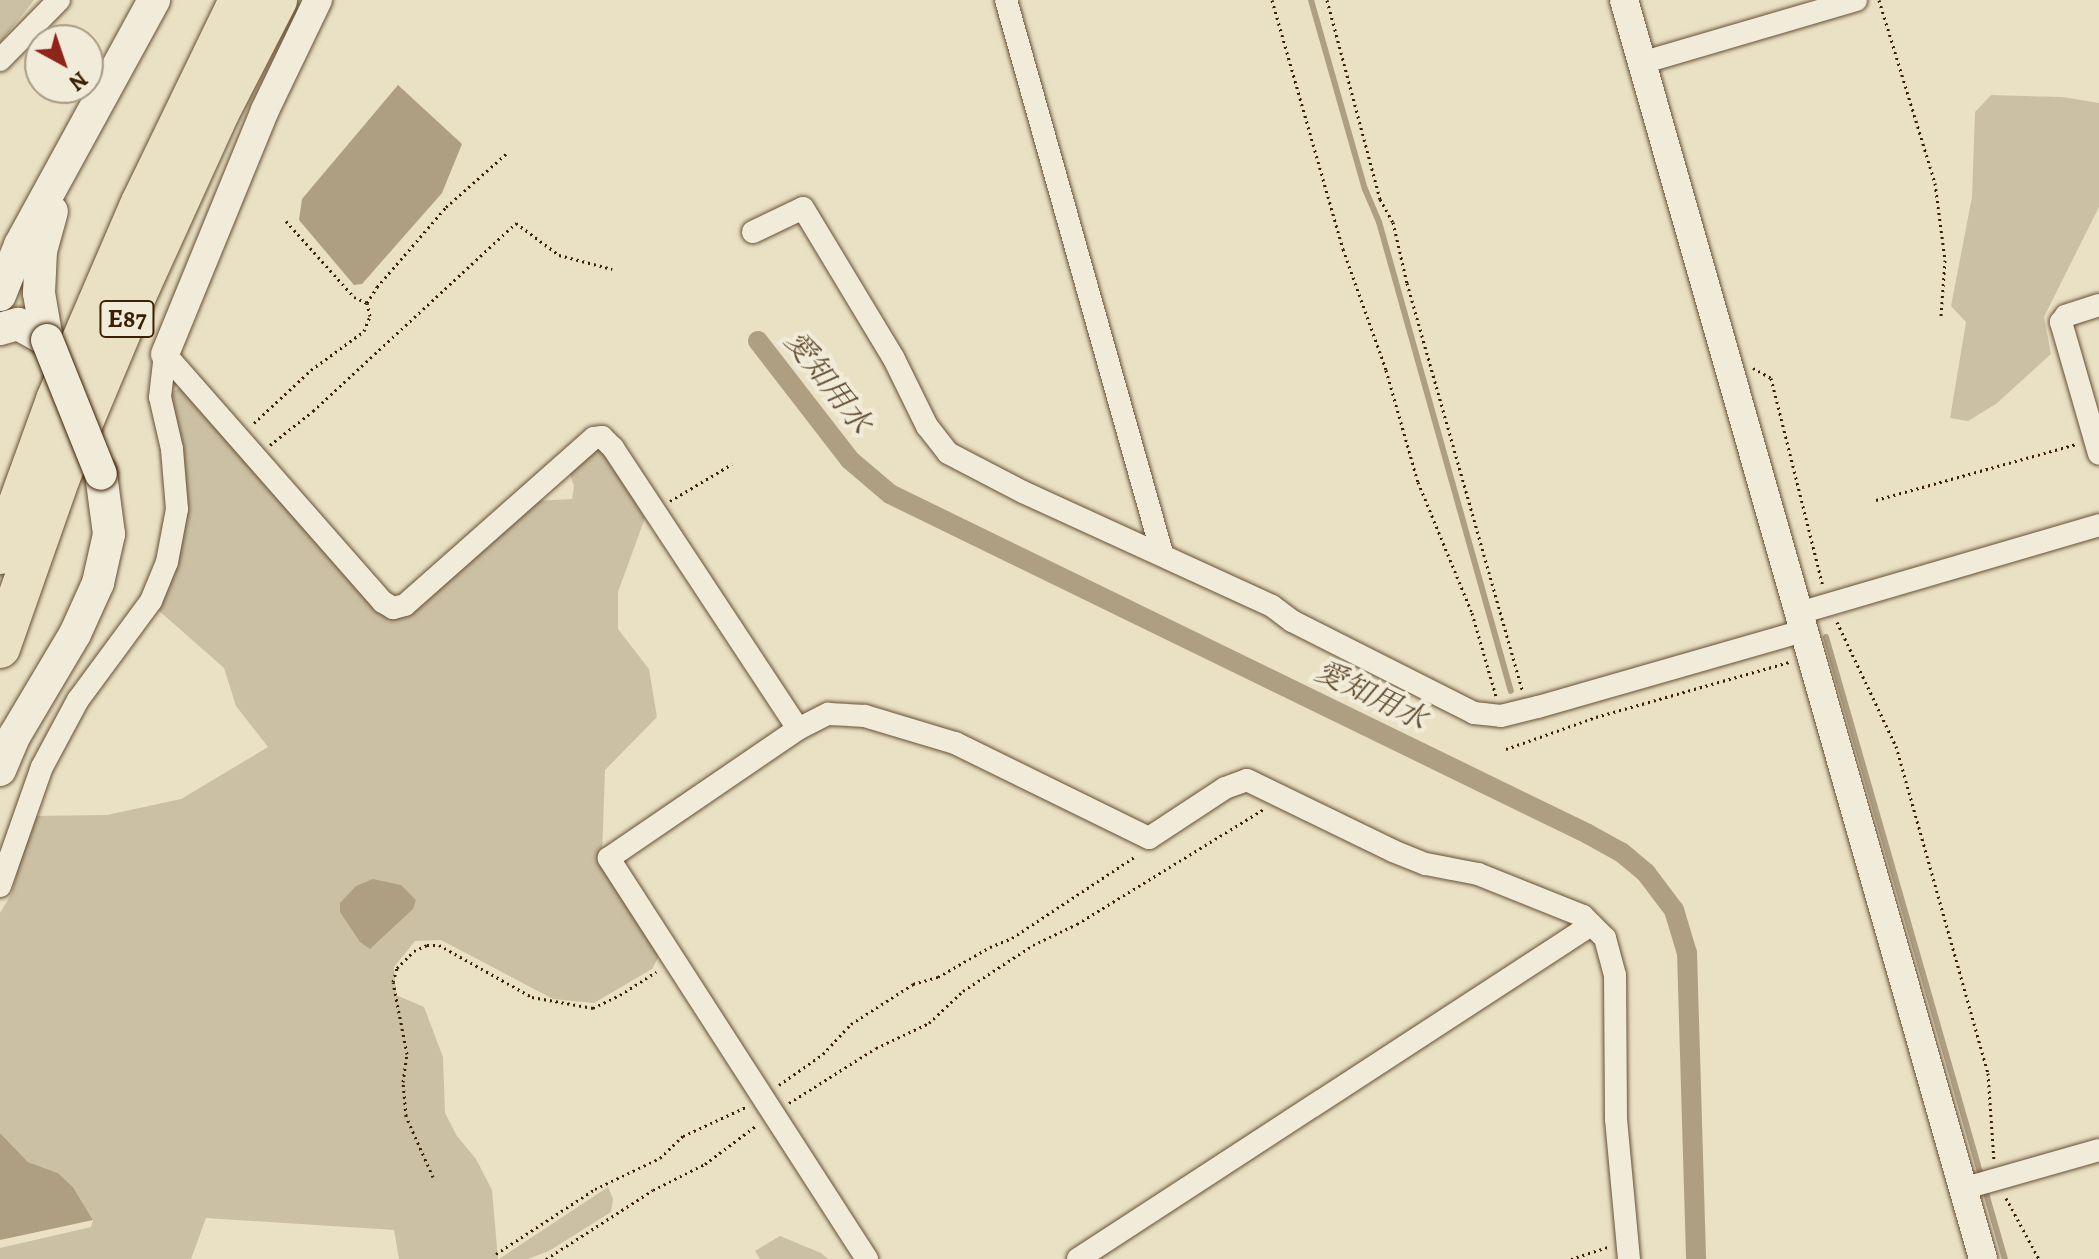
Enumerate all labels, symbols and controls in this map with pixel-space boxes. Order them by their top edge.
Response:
north arrow [24,24,104,104]
text: N [62,64,94,97]
road number: E87 [99,297,155,341]
water label: 愛知用水 [777,324,879,440]
water label: 愛知用水 [1309,653,1433,737]

